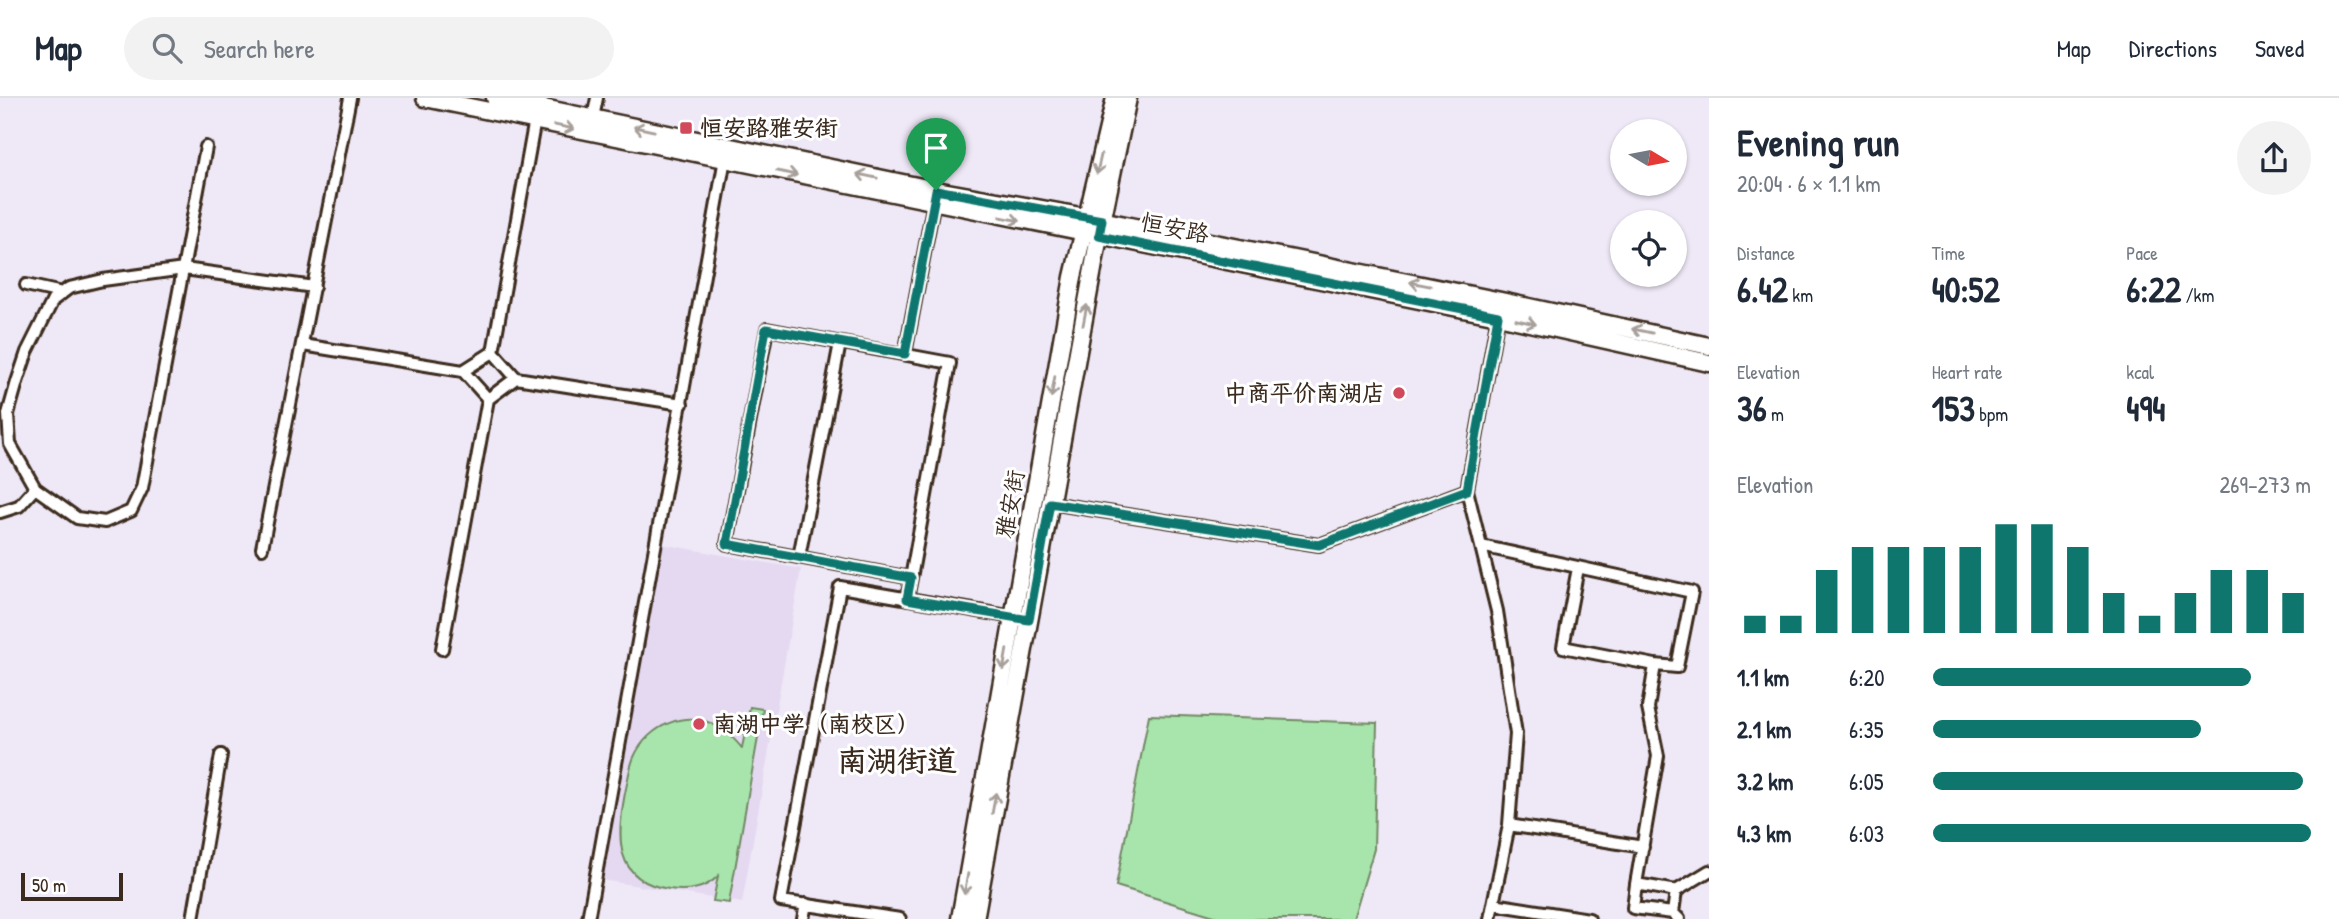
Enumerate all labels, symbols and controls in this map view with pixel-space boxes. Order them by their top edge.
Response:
search box [124,17,614,80]
text: Map [35,26,82,70]
icon: search [148,29,186,67]
text: Search here [204,31,315,66]
text: Map [2057,32,2091,64]
text: Directions [2129,32,2217,64]
text: Saved [2255,32,2304,64]
place label: 恒安路雅安街 [700,112,838,143]
text: Evening run [1737,116,1900,168]
pin [906,118,966,190]
north arrow [1610,119,1687,196]
map controls [1610,119,1687,287]
marker: 恒安路雅安街 [678,120,694,136]
one-way arrow [552,121,575,134]
button: share [2237,121,2311,195]
one-way arrow [633,122,656,136]
icon: arrive [917,129,955,167]
one-way arrow [1092,152,1105,175]
one-way arrow [775,167,798,181]
one-way arrow [856,168,879,182]
text: 20:04 · 6 × 1.1 km [1737,168,1881,199]
street label: 恒安路 [1138,206,1212,249]
button: locate [1610,210,1687,287]
one-way arrow [998,212,1021,226]
text: Distance [1737,240,1795,266]
text: Time [1932,240,1965,266]
text: Pace [2126,240,2158,266]
text: 6.42 [1737,266,1788,313]
text: 40:52 [1932,266,2000,313]
text: 6:22 [2126,266,2181,313]
one-way arrow [1409,277,1432,291]
text: km [1788,282,1813,308]
text: /km [2181,282,2214,308]
one-way arrow [1078,304,1092,327]
one-way arrow [1514,316,1537,329]
one-way arrow [1631,324,1654,338]
text: Elevation [1737,359,1800,385]
text: Heart rate [1932,359,2003,385]
text: kcal [2126,359,2154,385]
one-way arrow [1046,375,1060,398]
place label: 中商平价南湖店 [1224,377,1385,408]
marker: 中商平价南湖店 [1391,385,1407,401]
text: 36 [1737,385,1767,432]
text: 153 [1932,385,1975,432]
text: 494 [2126,385,2165,432]
text: m [1767,401,1784,427]
text: bpm [1975,401,2008,427]
street label: 雅安街 [988,467,1031,541]
text: Elevation [1737,469,1813,500]
text: 269–273 m [2220,469,2311,500]
one-way arrow [998,648,1012,670]
text: 1.1 km [1737,662,1789,693]
text: 6:20 [1849,662,1885,693]
place label: 南湖中学（南校区） [713,708,920,739]
text: 2.1 km [1737,714,1792,745]
text: 6:35 [1849,714,1884,745]
marker: 南湖中学（南校区） [691,716,707,732]
district label: 南湖街道 [837,740,957,780]
text: 3.2 km [1737,766,1793,797]
text: 6:05 [1849,766,1884,797]
one-way arrow [988,792,1001,815]
text: 4.3 km [1737,818,1791,849]
text: 6:03 [1849,818,1884,849]
scale bar [21,870,122,902]
text: 50 m [32,872,66,898]
one-way arrow [959,872,972,895]

